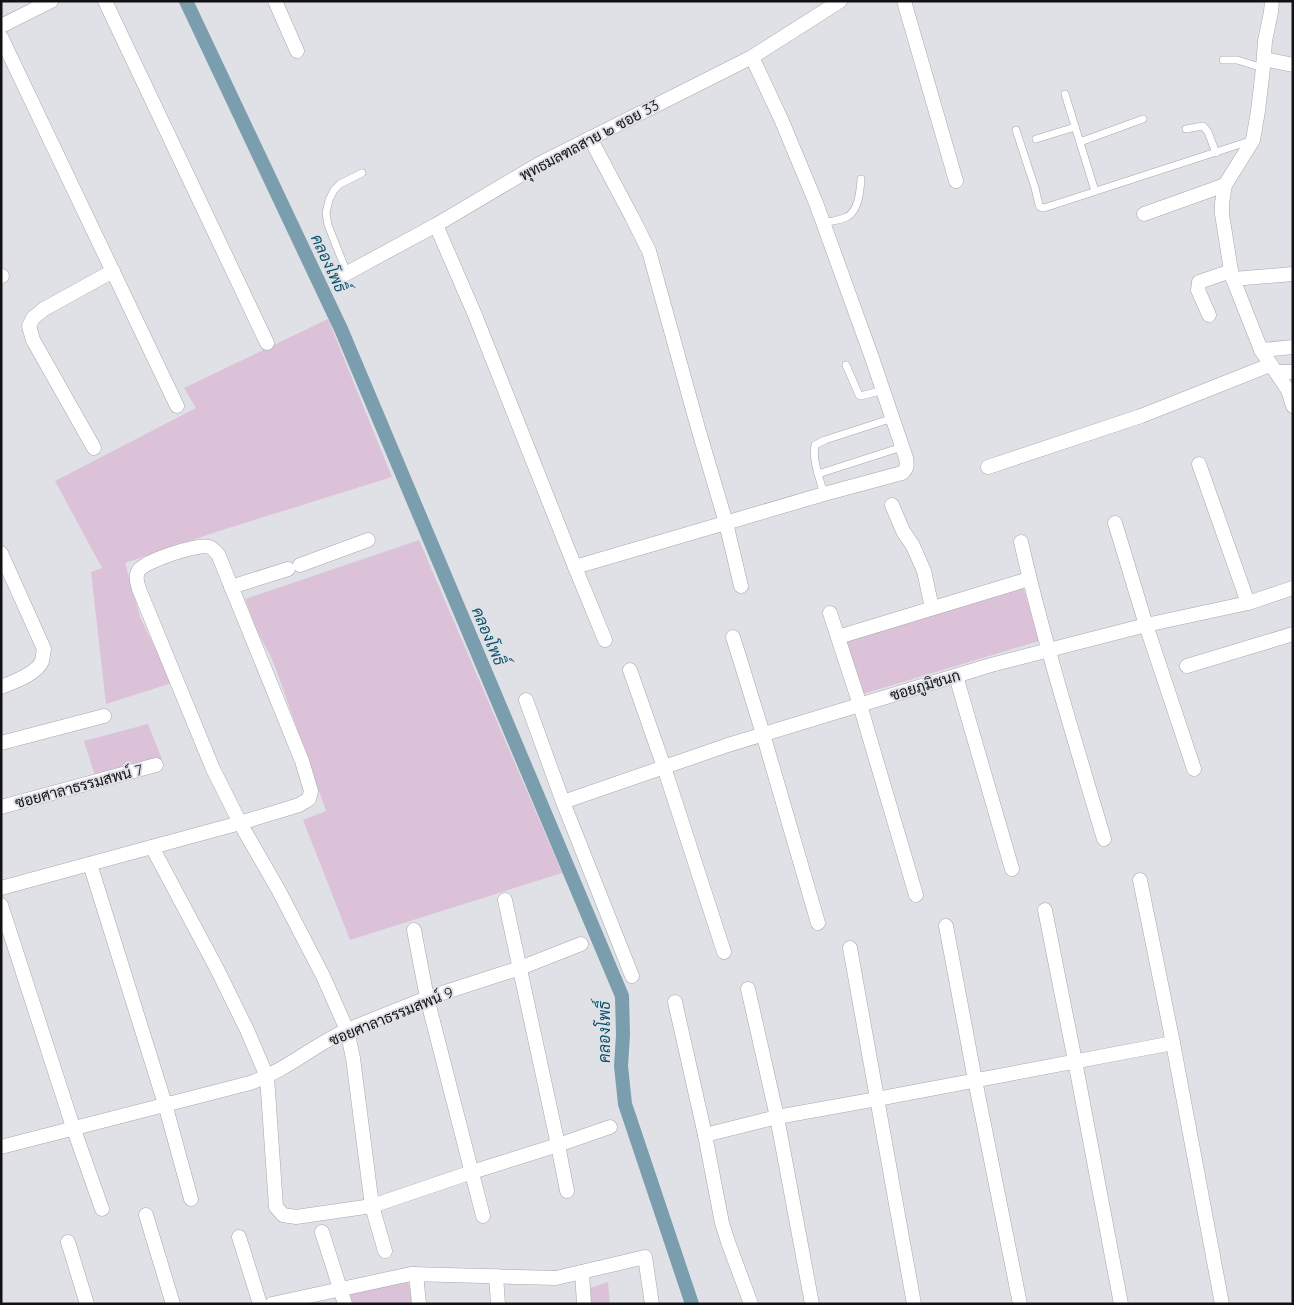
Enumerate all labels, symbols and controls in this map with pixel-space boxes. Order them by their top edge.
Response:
street label: พุทธมลฑลสาย ๒ ซอย 33 [516,95,663,187]
water label: คลองโพธิ์ [307,229,356,298]
water label: คลองโพธิ์ [468,602,515,671]
street label: ซอยภูมิชนก [888,665,963,706]
street label: ซอยศาลาธรรมสพน์ 7 [13,760,145,812]
street label: ซอยศาลาธรรมสพน์ 9 [326,982,456,1050]
water label: คลองโพธิ์ [590,998,614,1063]

